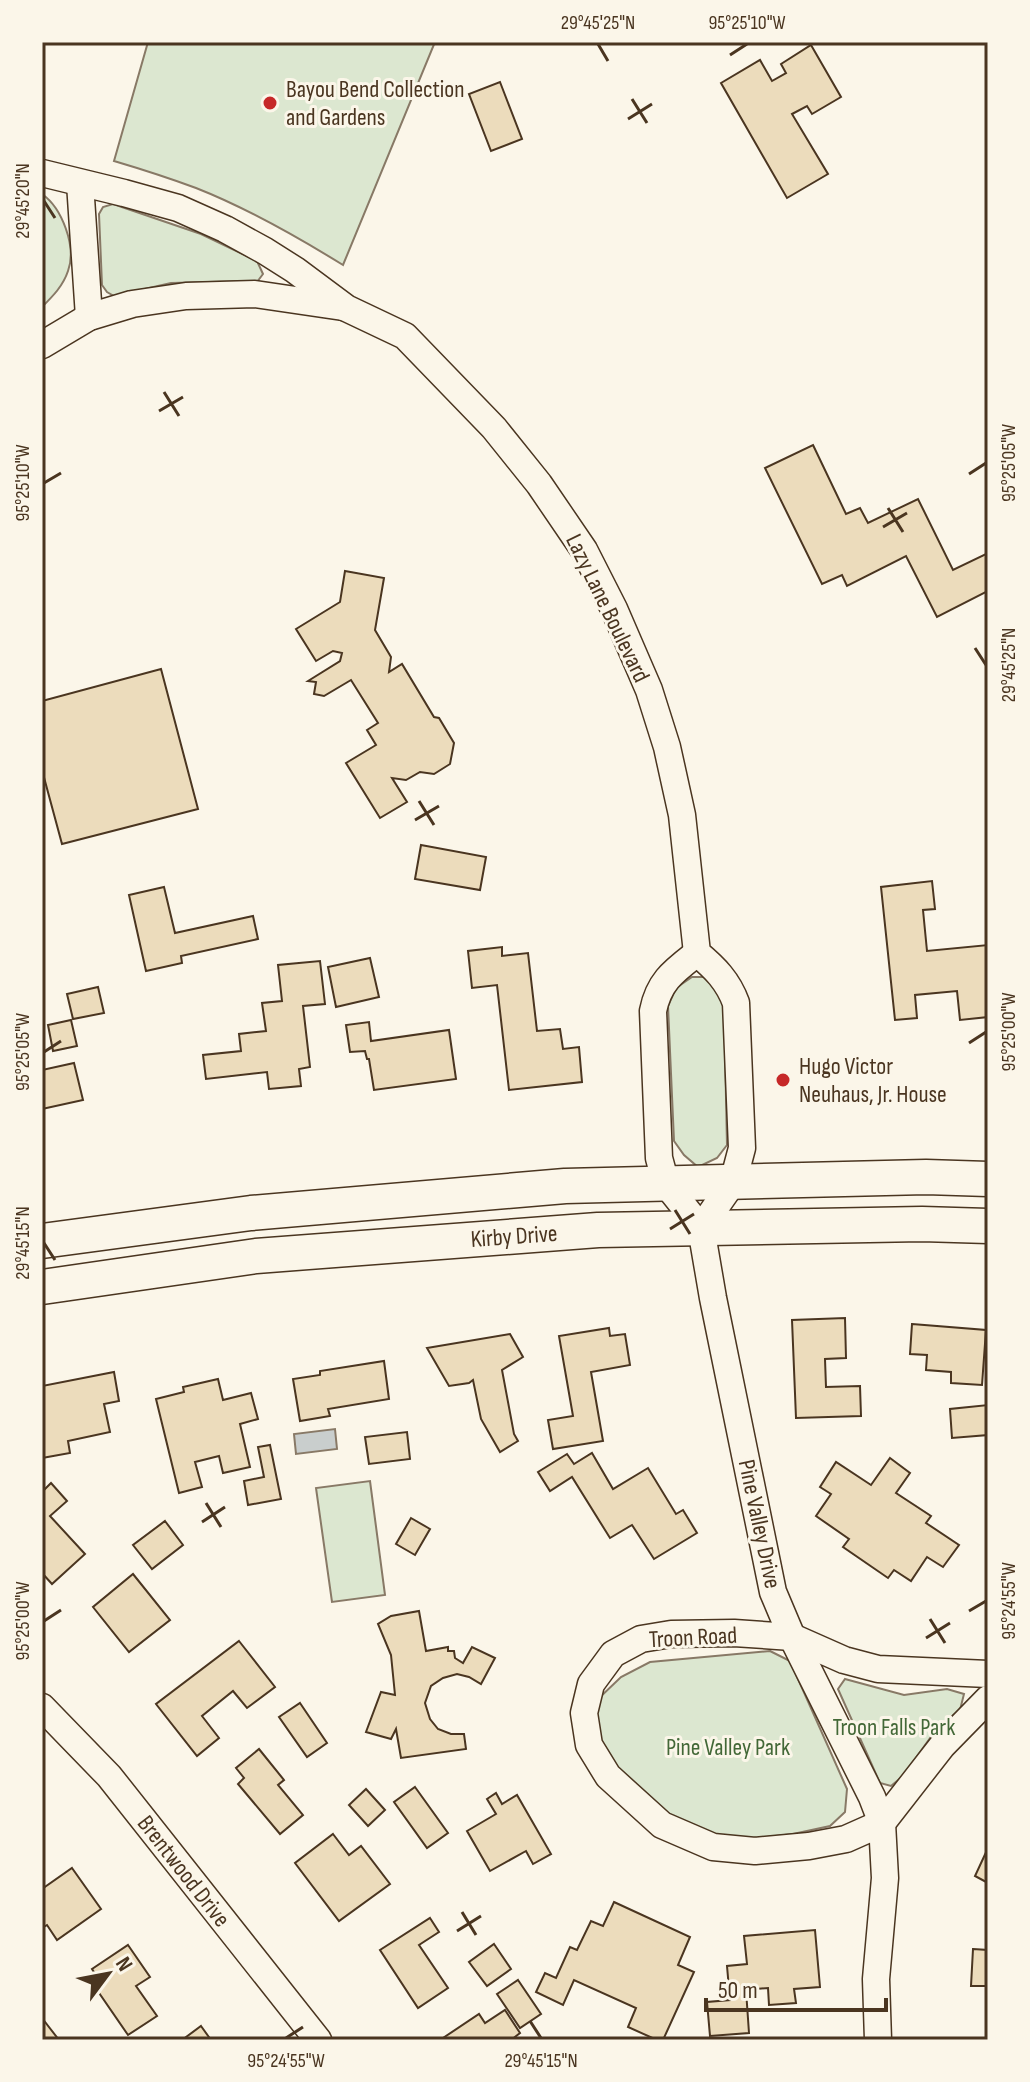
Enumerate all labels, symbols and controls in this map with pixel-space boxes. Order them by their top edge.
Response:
text: 29°45'25"N [561,11,635,35]
text: 95°25'10"W [708,11,786,35]
place label: Bayou Bend Collection and Gardens [286,75,465,132]
marker: Bayou Bend Collection and Gardens [261,94,279,112]
text: 29°45'20"N [11,163,35,239]
text: 95°25'05"W [997,424,1021,502]
text: 95°25'10"W [11,444,35,522]
street label: Lazy Lane Boulevard [559,529,656,687]
text: 29°45'25"N [997,628,1021,702]
text: 95°25'00"W [997,993,1021,1071]
text: 95°25'05"W [11,1013,35,1091]
place label: Hugo Victor Neuhaus, Jr. House [799,1052,947,1109]
marker: Hugo Victor Neuhaus, Jr. House [774,1071,792,1089]
text: 29°45'15"N [11,1206,35,1280]
street label: Kirby Drive [470,1219,558,1254]
street label: Pine Valley Drive [732,1457,787,1591]
text: 95°24'55"W [997,1562,1021,1640]
text: 95°25'00"W [11,1582,35,1660]
street label: Troon Road [648,1621,738,1654]
park label: Troon Falls Park [833,1713,955,1742]
park label: Pine Valley Park [666,1733,790,1762]
street label: Brentwood Drive [131,1810,236,1933]
north arrow [68,1934,148,2014]
text: N [109,1952,138,1976]
scale bar [706,1962,886,2012]
text: 50 m [718,1976,758,2005]
text: 95°24'55"W [247,2049,325,2073]
text: 29°45'15"N [504,2049,578,2073]

